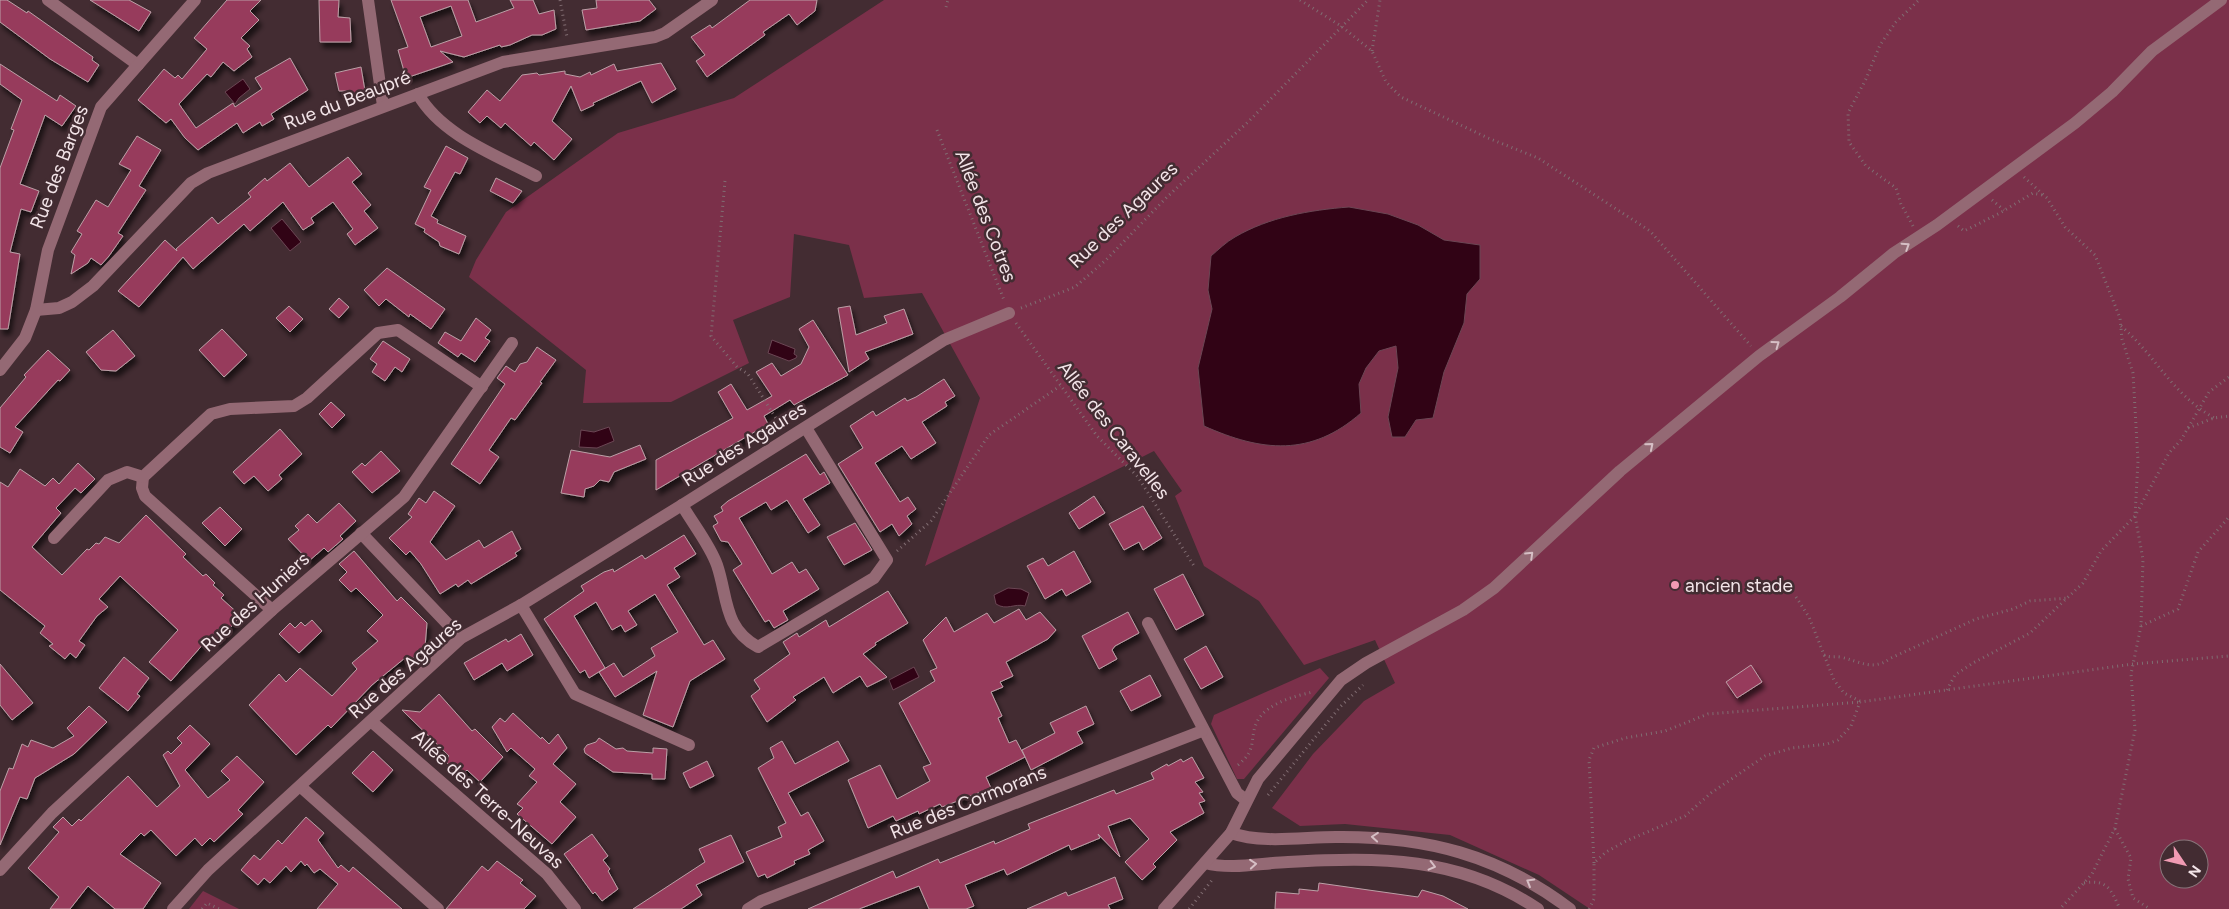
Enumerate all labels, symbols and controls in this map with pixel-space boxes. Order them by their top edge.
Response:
street label: Rue du Beaupré [280,65,414,135]
street label: Rue des Barges [25,102,93,232]
street label: Allée des Cotres [950,147,1022,285]
street label: Rue des Agaures [1064,157,1182,273]
one-way arrow [1900,243,1909,252]
one-way arrow [1770,341,1780,350]
street label: Allée des Caravelles [1053,356,1175,504]
street label: Rue des Agaures [678,396,811,491]
one-way arrow [1644,444,1653,452]
street label: Rue des Huniers [196,547,314,657]
one-way arrow [1524,552,1533,561]
place label: ancien stade [1685,574,1793,597]
marker: ancien stade [1669,579,1681,591]
street label: Rue des Agaures [344,612,466,723]
street label: Allée des Terre-Neuvas [407,725,569,873]
street label: Rue des Cormorans [886,760,1050,844]
one-way arrow [1371,832,1379,843]
north arrow [2159,839,2209,889]
one-way arrow [1249,859,1257,870]
one-way arrow [1427,860,1436,871]
text: N [2184,862,2204,880]
one-way arrow [1526,878,1535,888]

